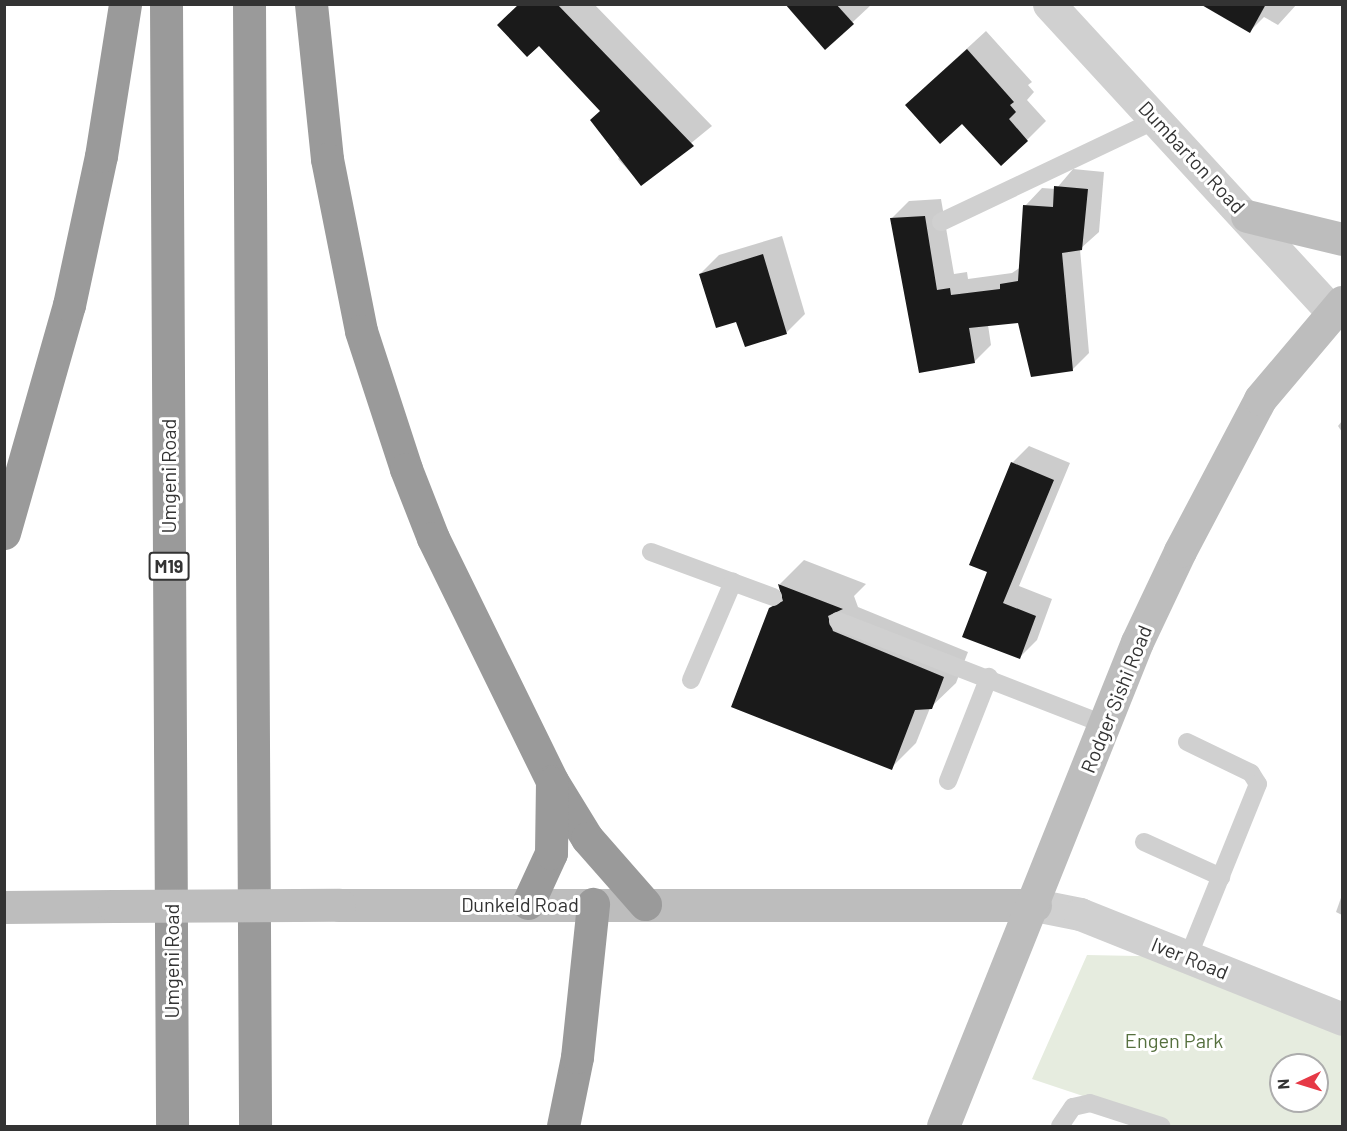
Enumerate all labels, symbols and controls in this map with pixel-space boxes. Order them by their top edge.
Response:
street label: Dumbarton Road [1134,96,1250,218]
street label: Umgeni Road [156,419,180,533]
road number: M19 [148,551,190,581]
street label: Rodger Sishi Road [1075,622,1157,776]
street label: Dunkeld Road [461,892,579,916]
street label: Umgeni Road [159,904,183,1018]
street label: Iver Road [1148,932,1232,984]
park label: Engen Park [1125,1028,1223,1052]
north arrow [1269,1053,1329,1113]
text: N [1273,1078,1292,1090]

